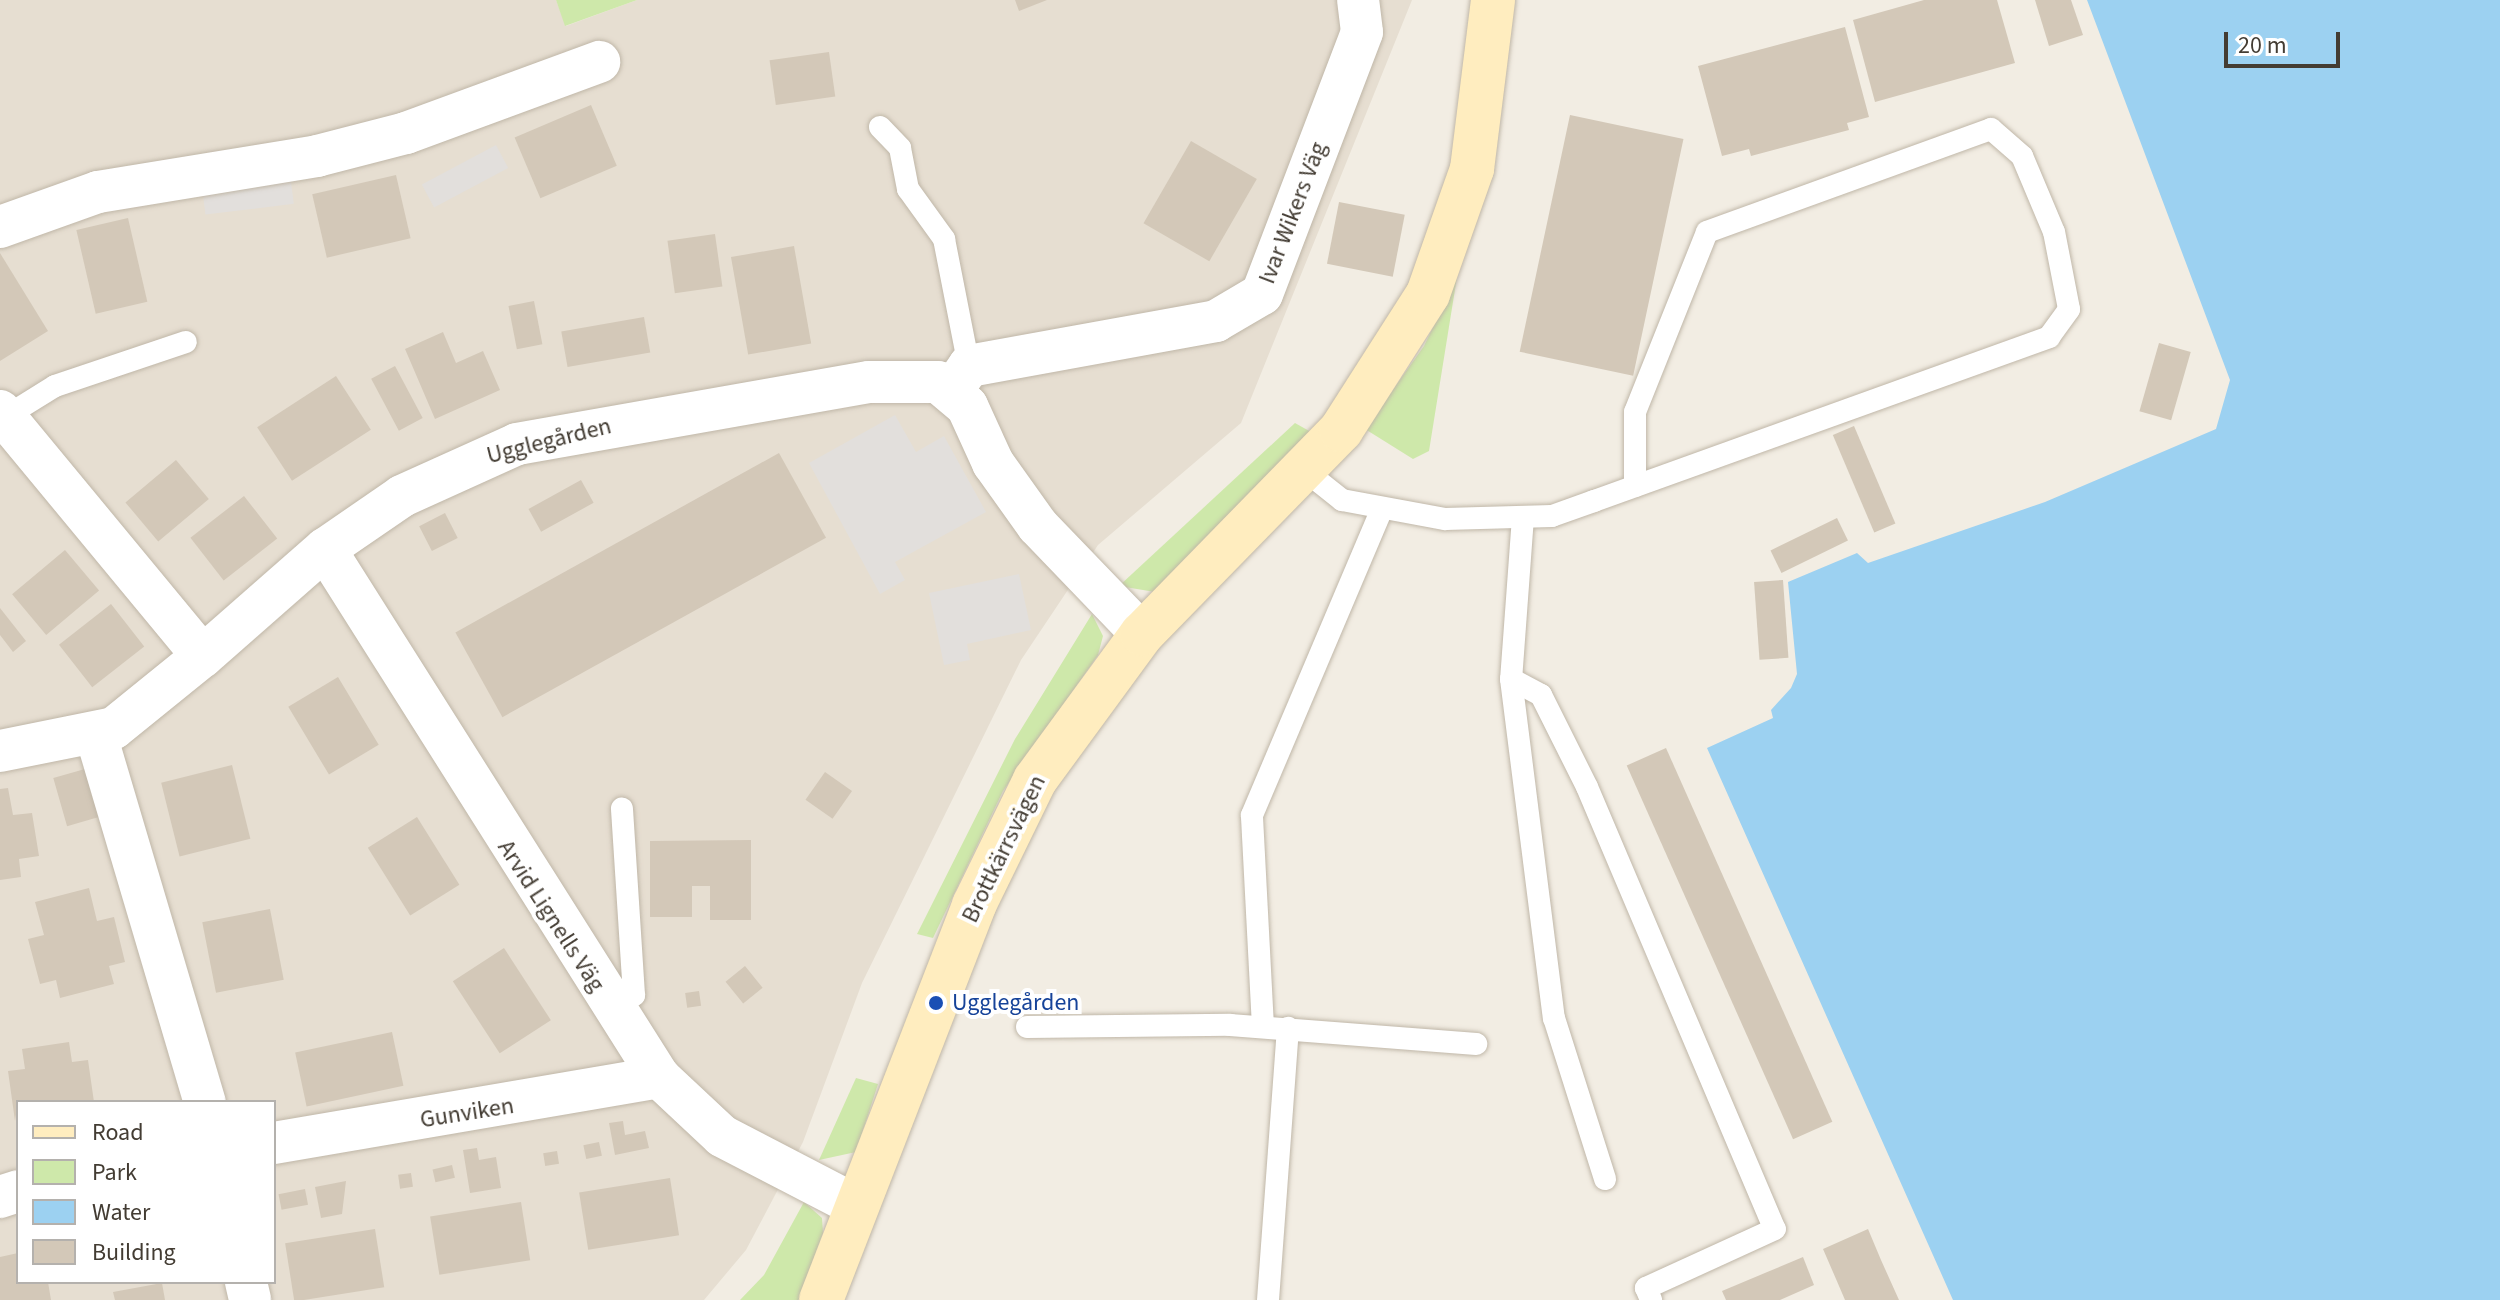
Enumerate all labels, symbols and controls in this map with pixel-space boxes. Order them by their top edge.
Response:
scale bar [2228,16,2344,66]
text: 20 m [2238,28,2287,63]
street label: Ivar Wikers Väg [1253,138,1333,288]
street label: Ugglegården [484,412,614,470]
street label: Brottkärrsvägen [956,771,1052,927]
street label: Arvid Lignells Väg [491,835,611,997]
place label: Ugglegården [952,989,1079,1017]
marker: Ugglegården [927,994,945,1012]
street label: Gunviken [418,1091,516,1135]
legend [16,1100,276,1284]
text: Road [92,1115,144,1150]
text: Park [92,1155,137,1190]
text: Water [92,1195,150,1230]
text: Building [92,1235,176,1270]

